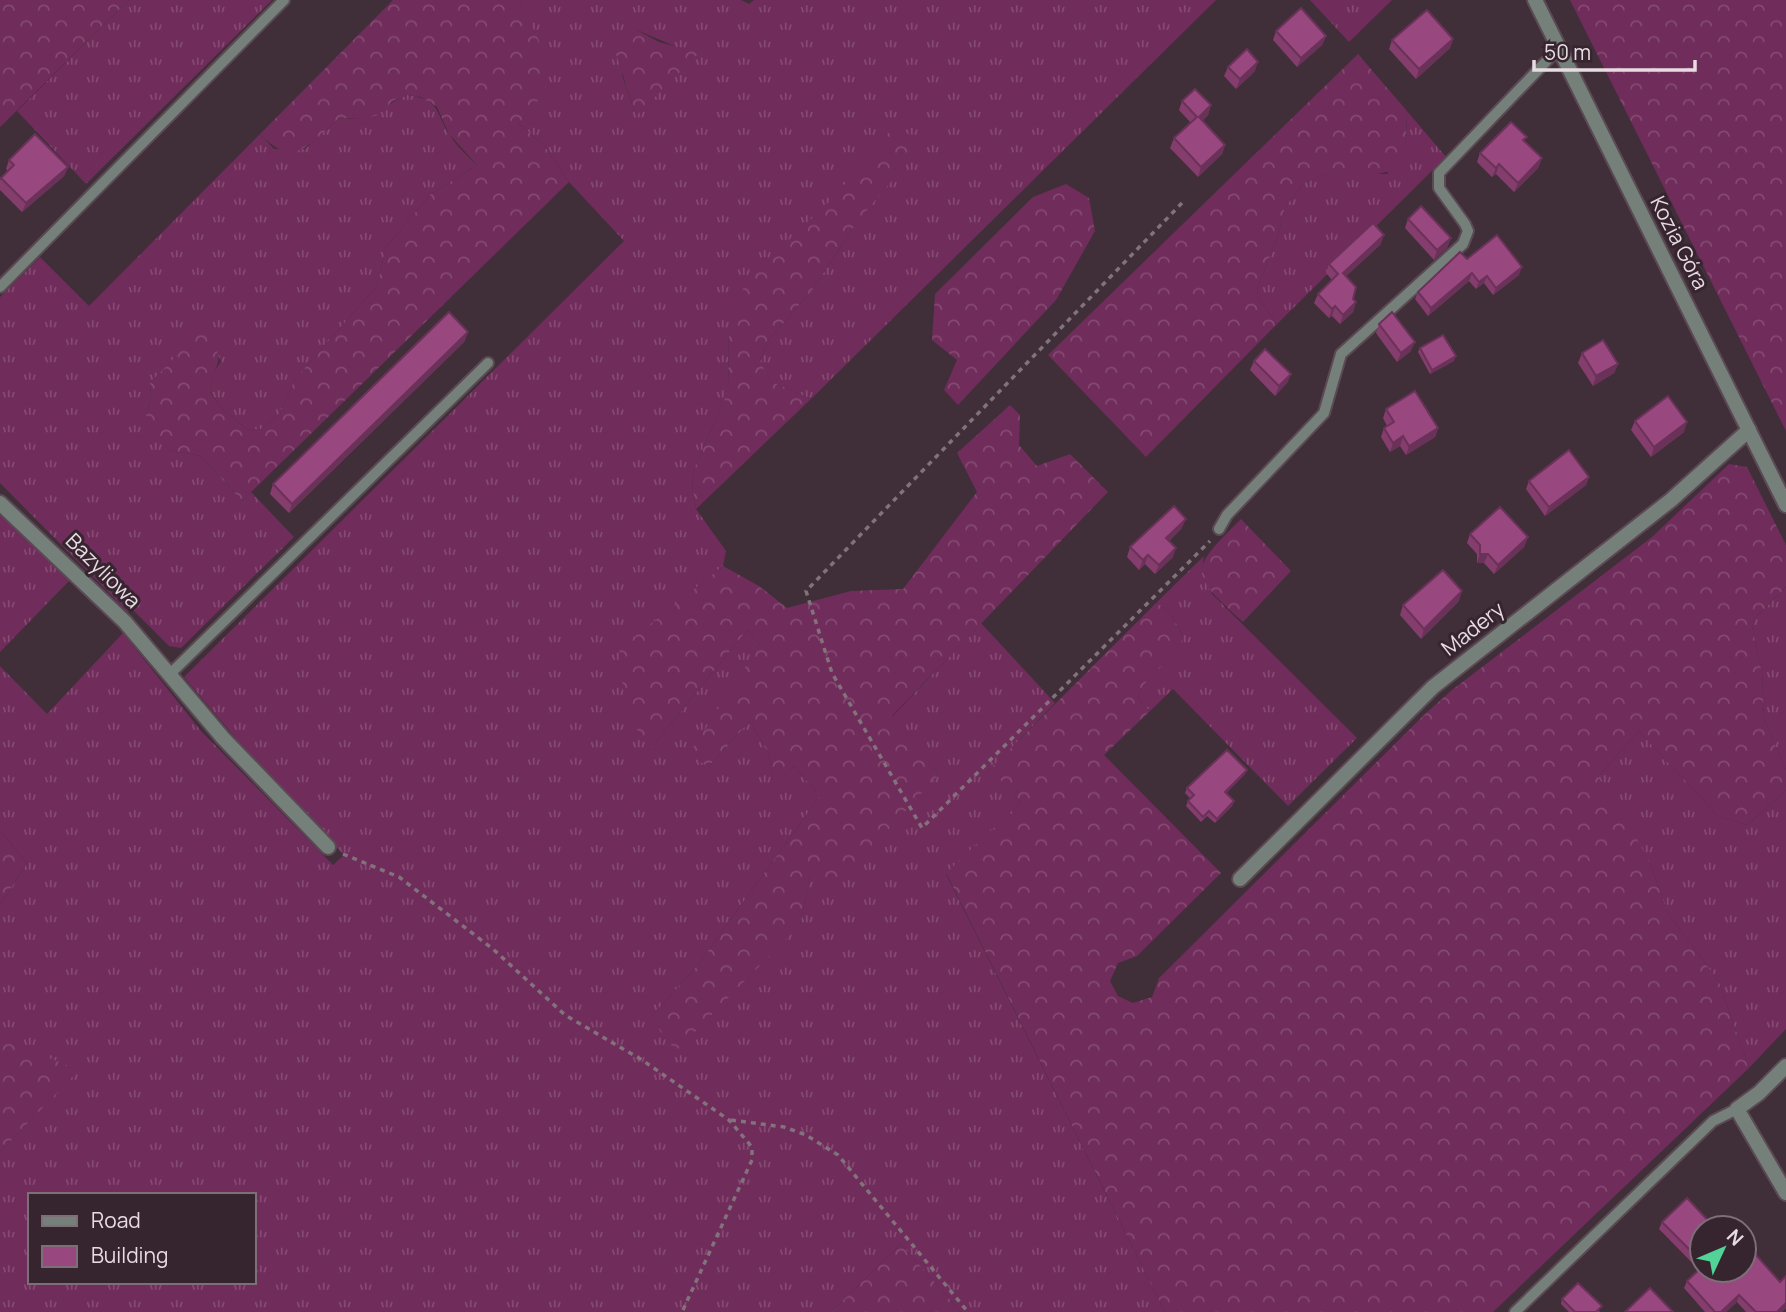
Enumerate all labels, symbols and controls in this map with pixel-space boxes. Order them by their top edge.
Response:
scale bar [1534,28,1695,72]
text: 50 m [1544,38,1591,66]
street label: Kozia Góra [1644,191,1715,294]
street label: Bazyliowa [60,527,147,614]
street label: Madery [1435,595,1510,662]
legend [28,1193,256,1284]
text: Road [91,1206,141,1234]
north arrow [1688,1214,1758,1284]
text: N [1721,1223,1749,1251]
text: Building [91,1241,168,1269]

